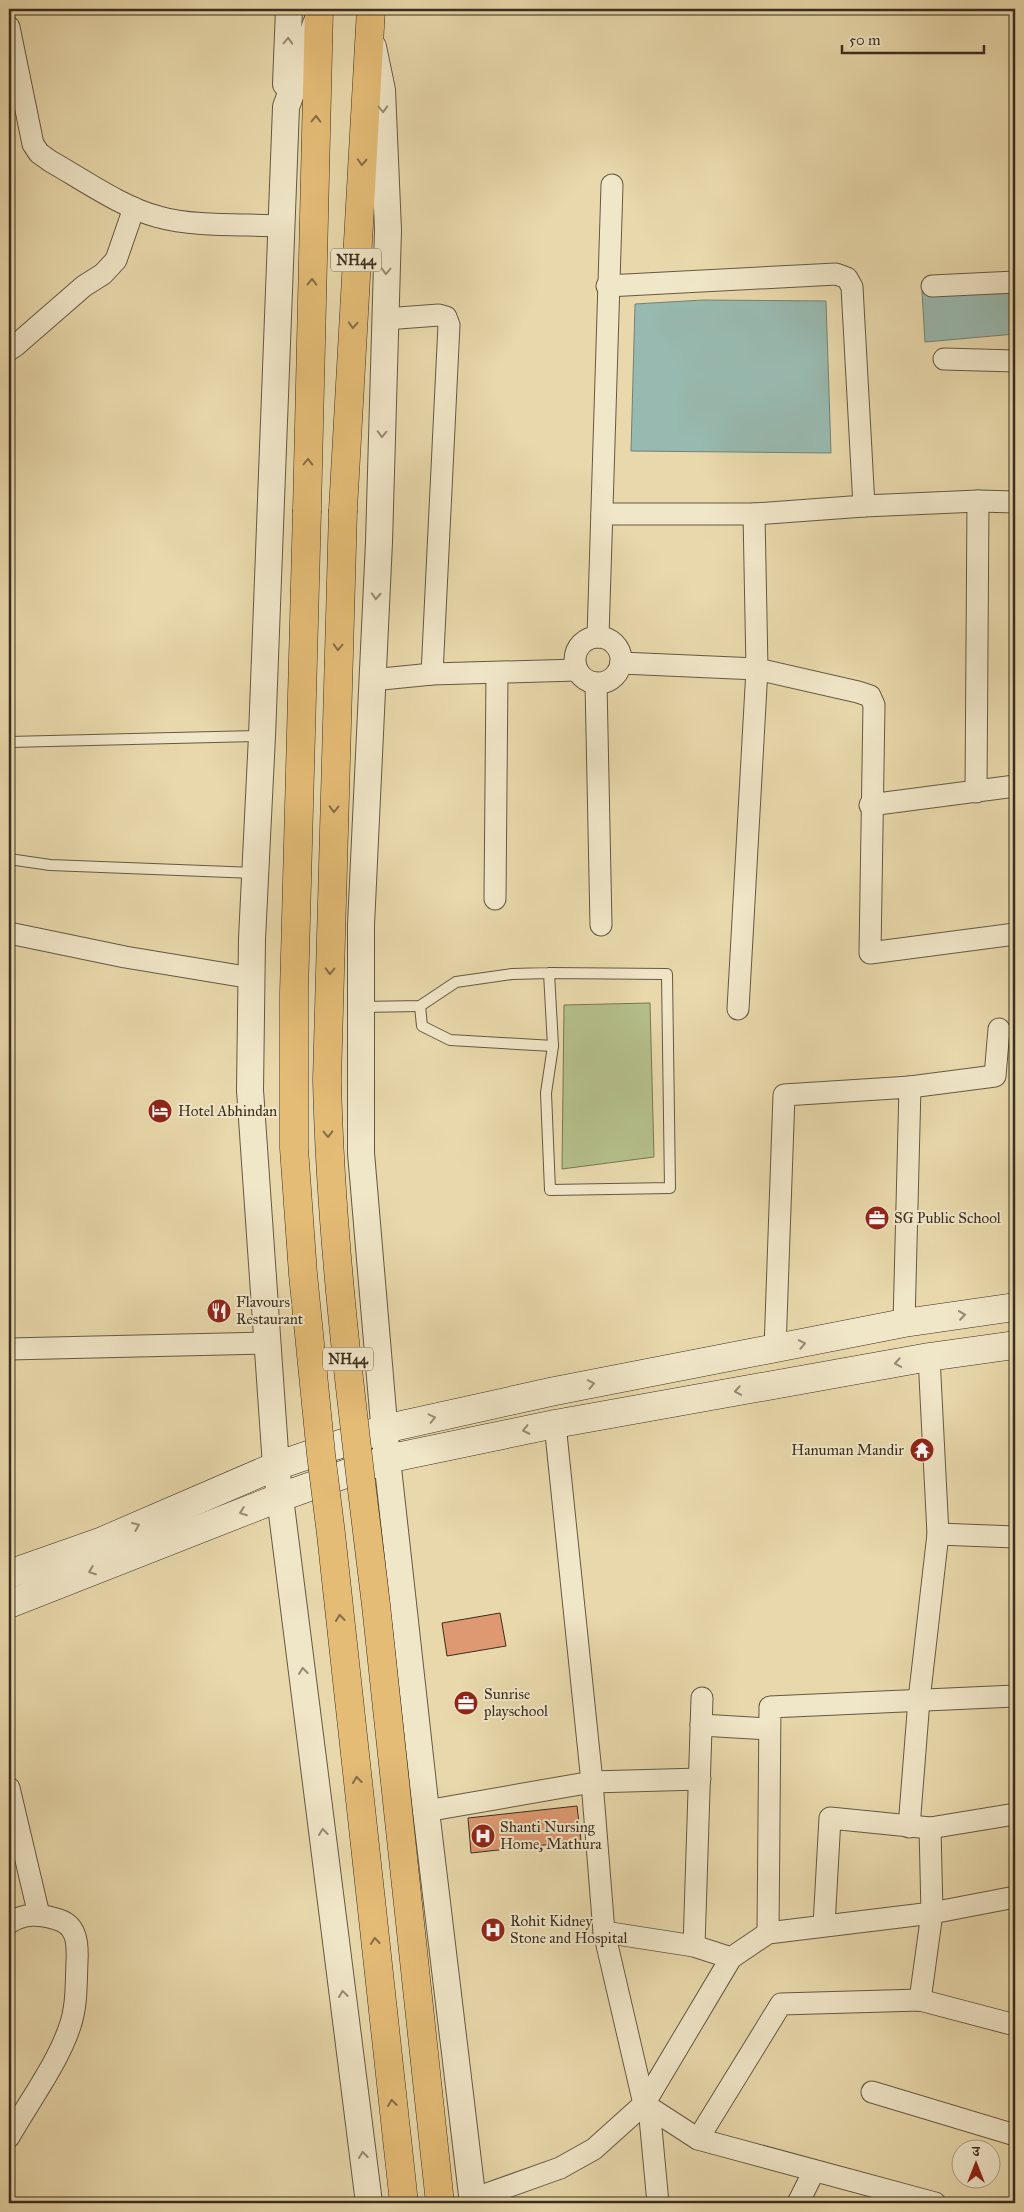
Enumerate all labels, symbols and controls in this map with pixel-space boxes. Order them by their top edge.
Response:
scale bar [842,22,984,54]
text: 50 m [849,31,881,49]
one-way arrow [283,36,293,44]
one-way arrow [378,106,388,113]
one-way arrow [311,115,321,122]
one-way arrow [356,159,367,167]
road number: NH44 [331,248,381,272]
one-way arrow [381,268,392,276]
one-way arrow [307,277,317,285]
one-way arrow [348,321,358,329]
one-way arrow [376,430,387,438]
one-way arrow [303,457,313,465]
one-way arrow [370,592,381,600]
one-way arrow [333,643,343,651]
one-way arrow [329,806,339,813]
one-way arrow [325,968,335,976]
hotel icon: Hotel Abhindan [147,1098,173,1124]
place label: Hotel Abhindan [178,1102,277,1120]
one-way arrow [323,1130,334,1138]
office icon: SG Public School [864,1205,890,1231]
place label: SG Public School [894,1209,1002,1227]
place label: Flavours Restaurant [236,1293,304,1328]
restaurant icon: Flavours Restaurant [206,1298,232,1324]
one-way arrow [958,1310,966,1321]
one-way arrow [797,1339,806,1350]
road number: NH44 [323,1348,373,1370]
one-way arrow [894,1357,902,1367]
one-way arrow [586,1379,595,1390]
one-way arrow [734,1386,742,1396]
one-way arrow [427,1413,436,1424]
one-way arrow [522,1424,531,1435]
temple icon: Hanuman Mandir [909,1437,935,1463]
place label: Hanuman Mandir [791,1441,904,1459]
one-way arrow [239,1506,248,1517]
one-way arrow [131,1522,140,1533]
one-way arrow [88,1566,96,1576]
one-way arrow [335,1614,346,1622]
one-way arrow [298,1667,309,1675]
place label: Sunrise playschool [483,1685,549,1720]
office icon: Sunrise playschool [453,1690,479,1716]
one-way arrow [352,1775,363,1783]
place label: Shanti Nursing Home, Mathura [500,1818,602,1853]
hospital icon: Shanti Nursing Home, Mathura [470,1823,496,1849]
one-way arrow [318,1828,329,1836]
place label: Rohit Kidney Stone and Hospital [510,1912,629,1947]
hospital icon: Rohit Kidney Stone and Hospital [480,1917,506,1943]
one-way arrow [369,1937,380,1945]
one-way arrow [338,1989,349,1997]
one-way arrow [387,2098,398,2106]
north arrow [952,2140,1002,2190]
text: उ [971,2143,980,2160]
one-way arrow [358,2151,369,2159]

